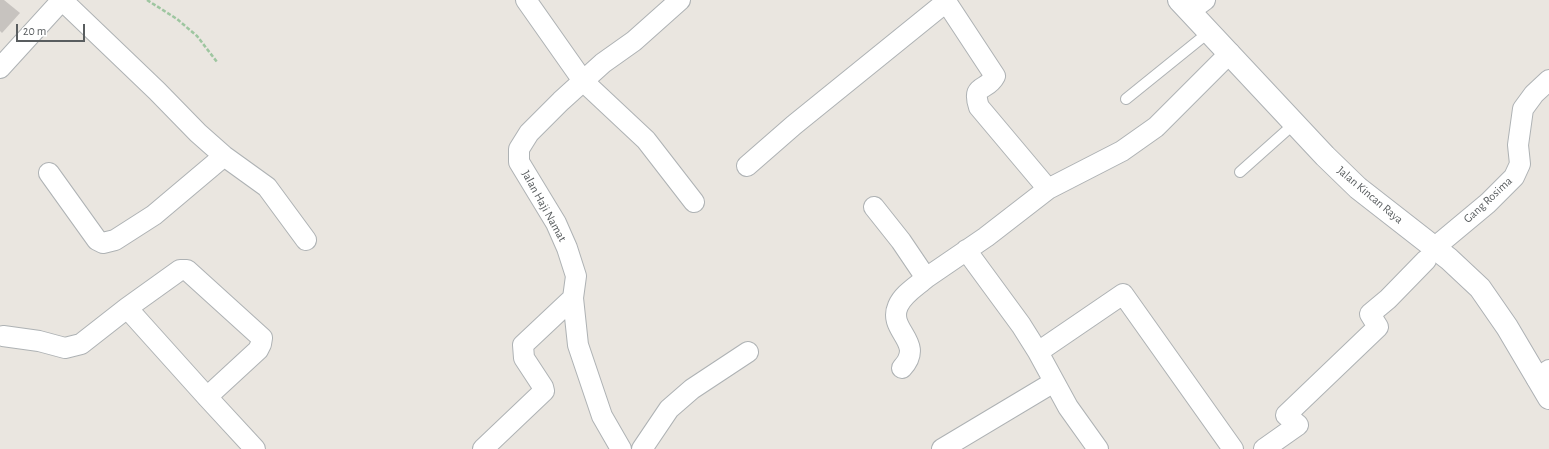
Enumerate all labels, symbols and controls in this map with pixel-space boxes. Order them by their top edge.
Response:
scale bar [18,16,87,42]
text: 20 m [23,25,46,37]
street label: Jalan Kincan Raya [1334,163,1406,227]
street label: Jalan Haji Namat [518,168,570,244]
street label: Gang Rosima [1461,174,1515,226]

